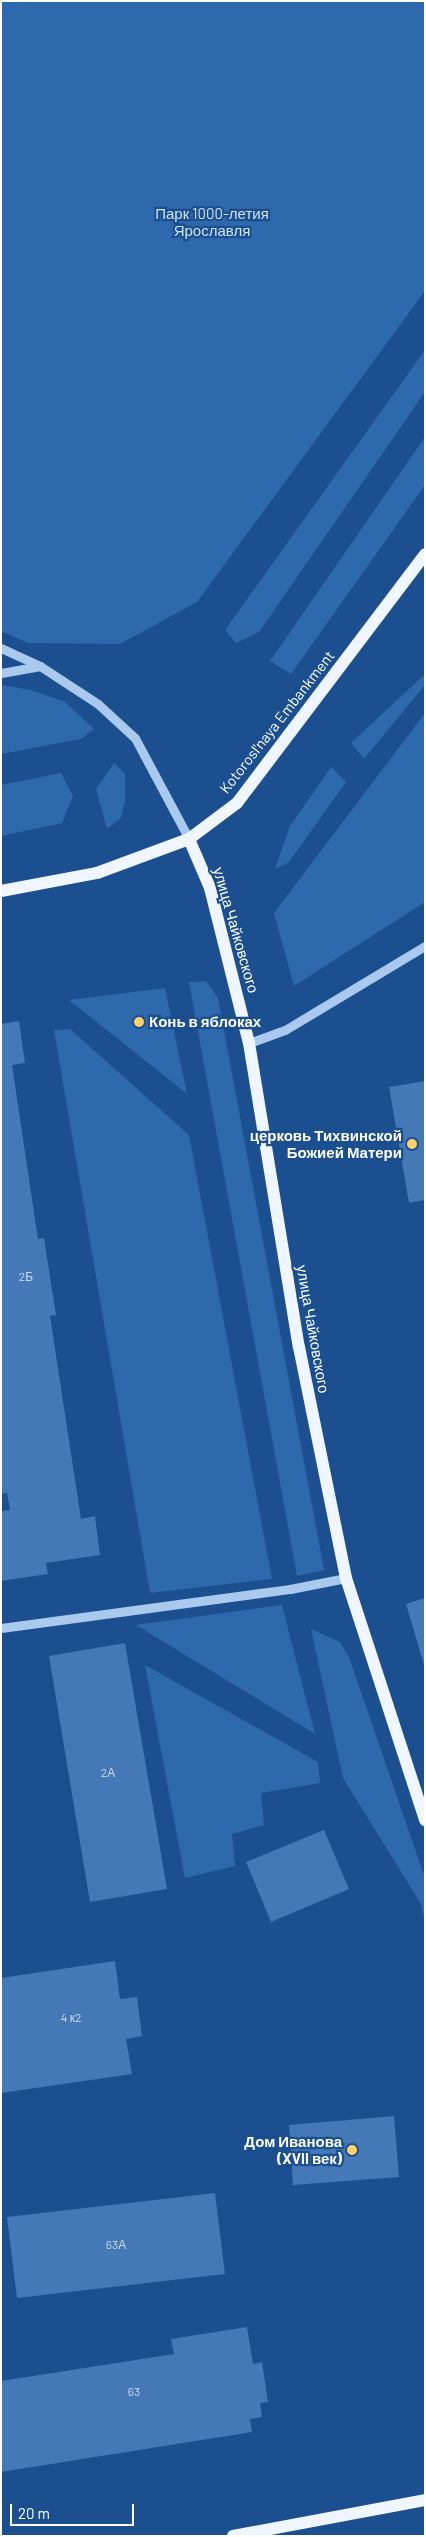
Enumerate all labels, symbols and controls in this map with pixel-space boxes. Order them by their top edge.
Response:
park label: Парк 1000-летия Ярославля [155,204,269,239]
street label: Kotorosl'naya Embankment [216,647,338,797]
street label: улица Чайковского [209,865,263,995]
place label: Конь в яблоках [149,1013,261,1031]
marker: Конь в яблоках [133,1016,145,1028]
place label: церковь Тихвинской Божией Матери [250,1126,402,1161]
marker: церковь Тихвинской Божией Матери [406,1138,418,1150]
street label: улица Чайковского [293,1263,333,1395]
house number: 2Б [19,1270,33,1284]
house number: 2А [101,1766,115,1780]
house number: 4 к2 [61,2011,81,2025]
place label: Дом Иванова (XVII век) [244,2132,342,2167]
marker: Дом Иванова (XVII век) [346,2144,358,2156]
house number: 63А [106,2238,126,2252]
house number: 63 [128,2385,140,2399]
scale bar [12,2494,136,2526]
text: 20 m [18,2504,50,2522]

